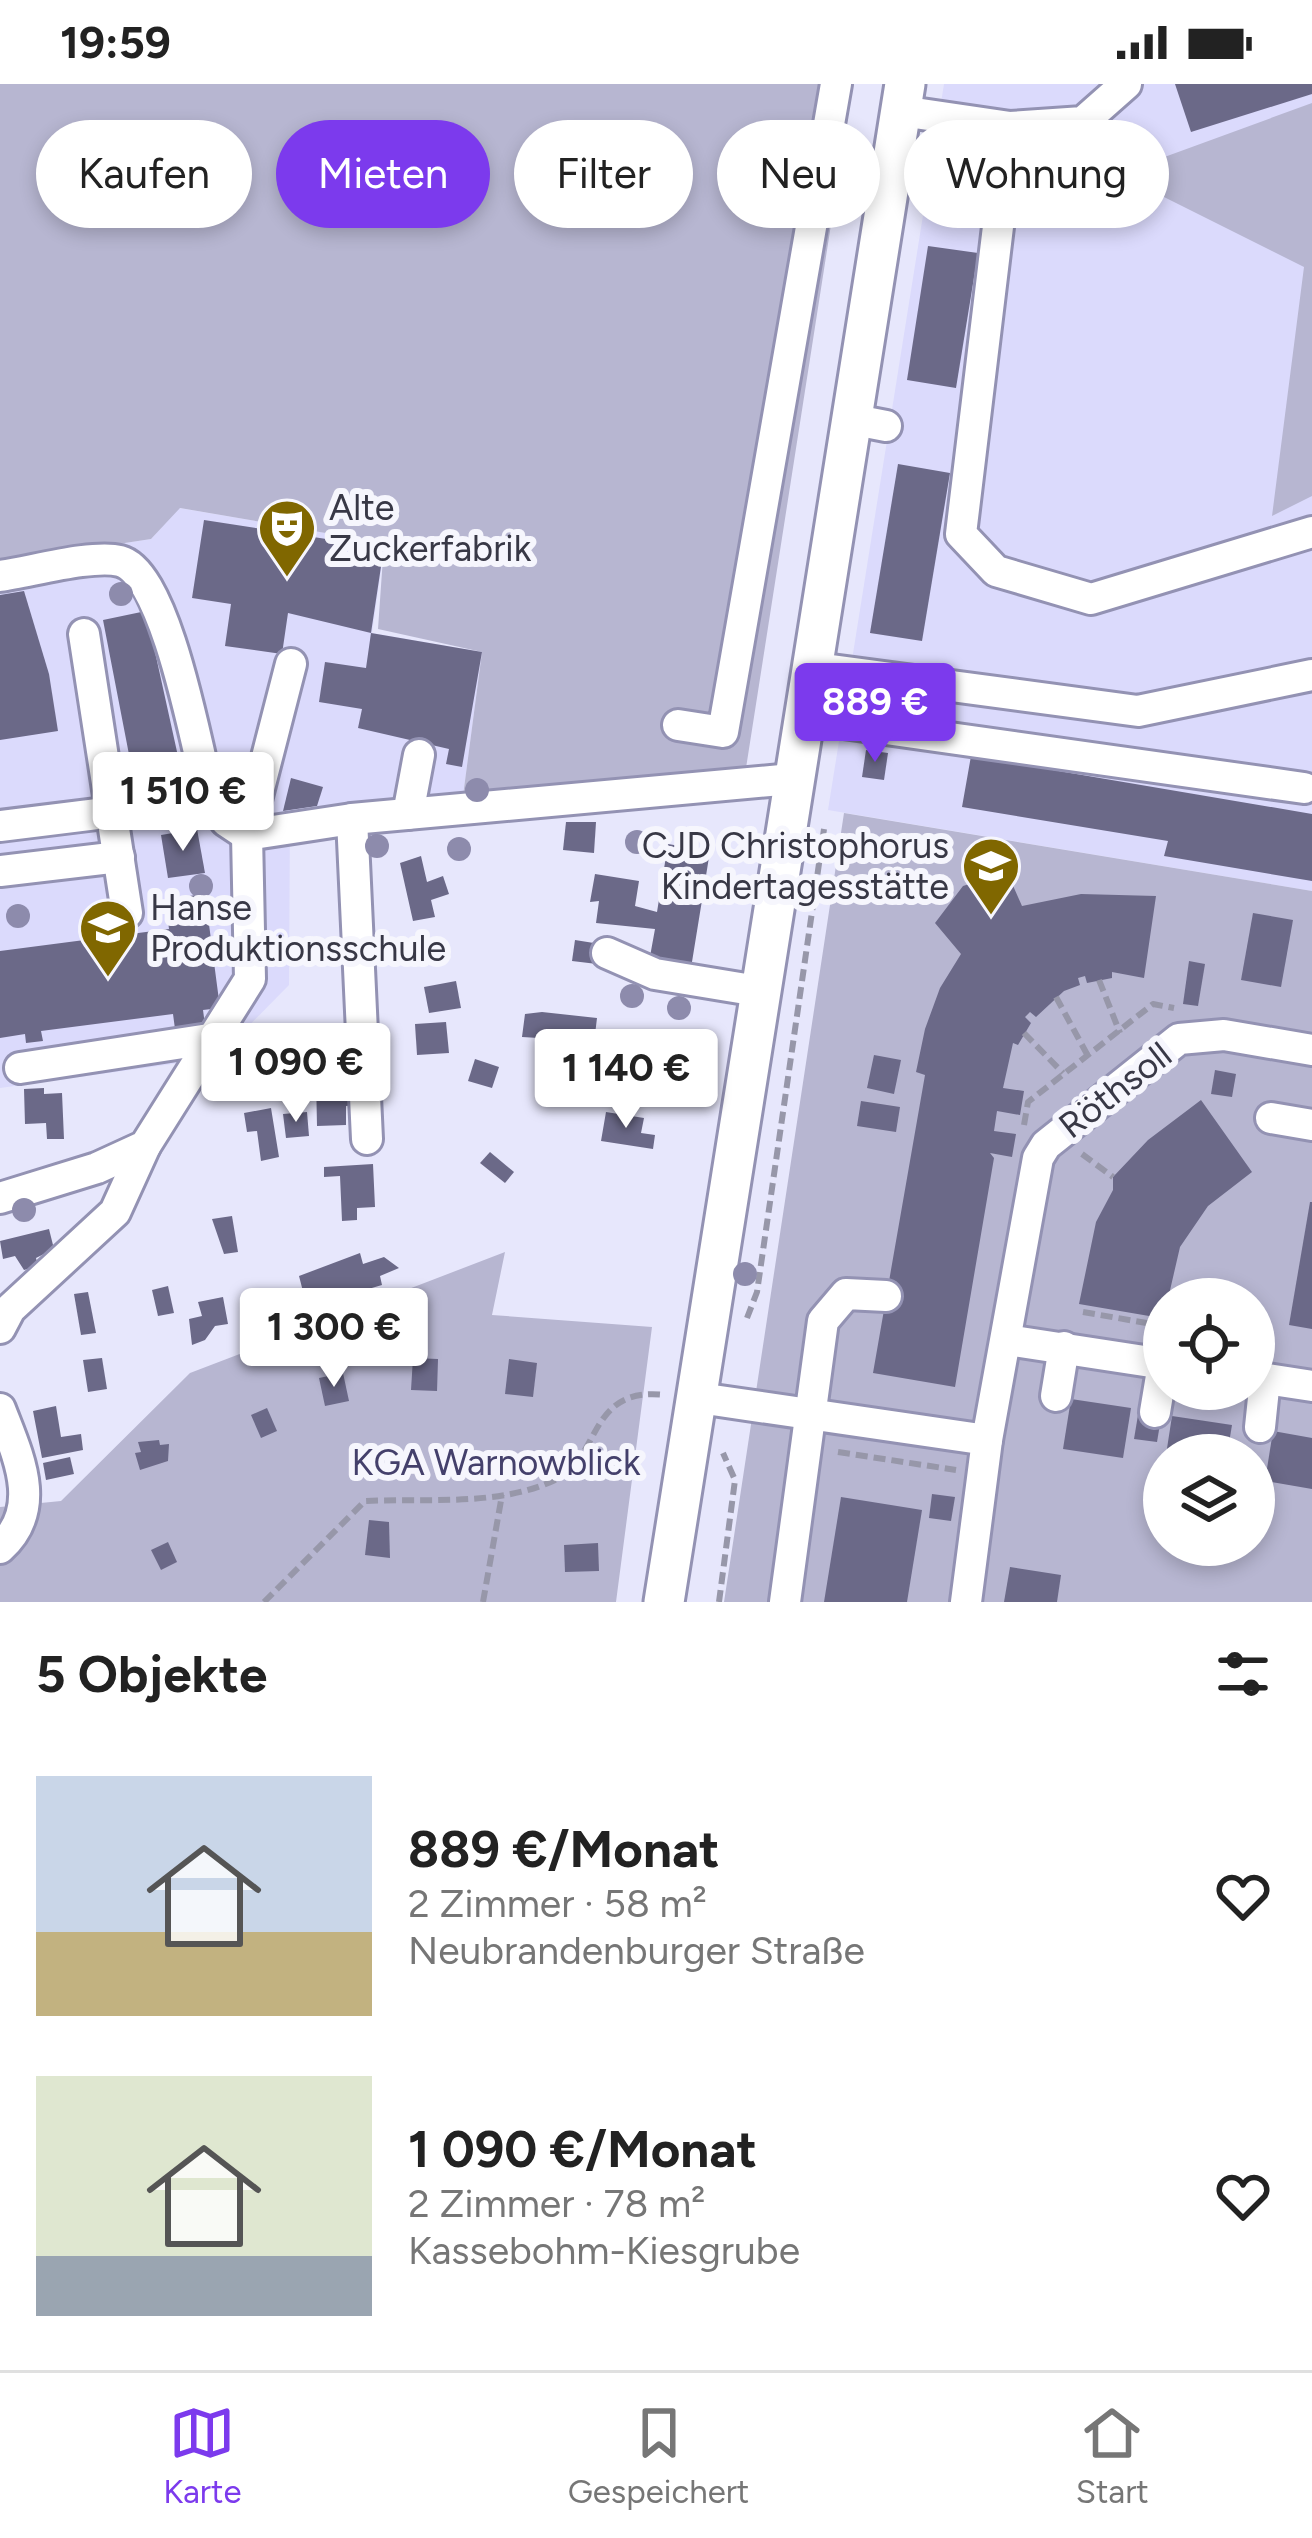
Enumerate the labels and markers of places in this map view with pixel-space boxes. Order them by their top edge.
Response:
place label: Alte Zuckerfabrik [329,486,532,570]
theatre icon: Alte Zuckerfabrik [256,497,318,579]
pin: 889 € [791,663,959,765]
pin: 1 510 € [72,752,294,854]
place label: CJD Christophorus Kindertagesstätte [642,824,949,908]
school or university icon: CJD Christophorus Kindertagesstätte [960,835,1022,917]
place label: Hanse Produktionsschule [150,886,446,970]
school or university icon: Hanse Produktionsschule [77,897,139,979]
pin: 1 090 € [185,1023,407,1125]
pin: 1 140 € [515,1029,737,1131]
pin: 1 300 € [223,1288,445,1390]

